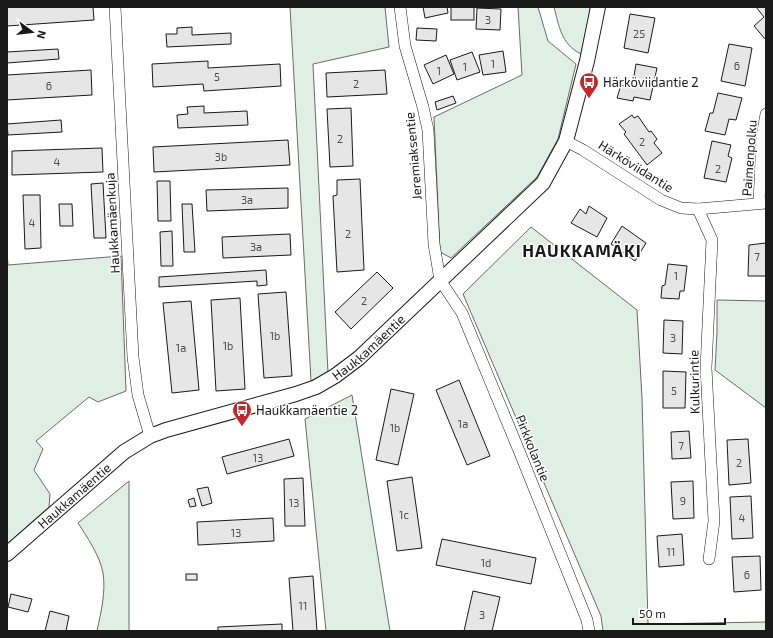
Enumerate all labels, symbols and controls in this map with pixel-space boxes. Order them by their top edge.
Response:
north arrow [12,12,52,52]
house number: 3 [485,13,491,26]
house number: 25 [633,27,645,40]
text: N [35,29,49,40]
house number: 1 [491,57,495,70]
house number: 6 [734,59,740,72]
house number: 1 [463,60,467,73]
house number: 1 [437,64,441,77]
house number: 5 [214,70,220,83]
bus stop icon: Härköviidantie 2 [578,71,600,99]
place label: Härköviidantie 2 [603,74,699,90]
house number: 2 [353,77,359,90]
house number: 6 [46,79,52,92]
street label: Jeremiaksentie [401,111,425,201]
street label: Paimenpolku [738,119,760,197]
house number: 2 [337,132,343,145]
house number: 2 [639,135,645,148]
street label: Härköviidantie [596,137,676,195]
house number: 3b [215,150,227,163]
house number: 4 [54,155,61,168]
house number: 2 [715,162,721,175]
street label: Haukkamäenkuja [101,172,123,274]
house number: 3a [241,193,253,206]
house number: 4 [29,216,36,229]
house number: 2 [345,227,351,240]
house number: 3a [250,240,262,253]
district label: HAUKKAMÄKI [522,240,642,260]
house number: 7 [754,250,760,263]
house number: 1 [674,269,678,282]
house number: 2 [361,294,367,307]
street label: Haukkamäentie [329,311,408,383]
house number: 1b [270,329,280,342]
house number: 3 [670,331,676,344]
house number: 1b [223,339,233,352]
house number: 1a [176,341,186,354]
street label: Kulkurintie [685,350,703,414]
house number: 5 [671,384,677,397]
bus stop icon: Haukkamäentie 2 [231,399,253,427]
place label: Haukkamäentie 2 [256,402,358,418]
street label: Pirkkolantie [512,412,554,484]
house number: 1a [458,417,468,430]
house number: 1b [390,421,400,434]
house number: 7 [678,439,684,452]
house number: 13 [253,451,263,464]
house number: 2 [736,456,742,469]
street label: Haukkamäentie [34,459,114,532]
house number: 9 [680,494,686,507]
house number: 13 [289,496,299,509]
house number: 1c [399,508,409,521]
house number: 4 [739,511,746,524]
house number: 13 [231,526,241,539]
house number: 11 [667,545,675,558]
house number: 1d [481,556,491,569]
house number: 6 [744,568,750,581]
house number: 11 [299,599,307,612]
scale bar [633,600,725,626]
text: 50 m [639,606,666,620]
house number: 3 [479,608,485,621]

